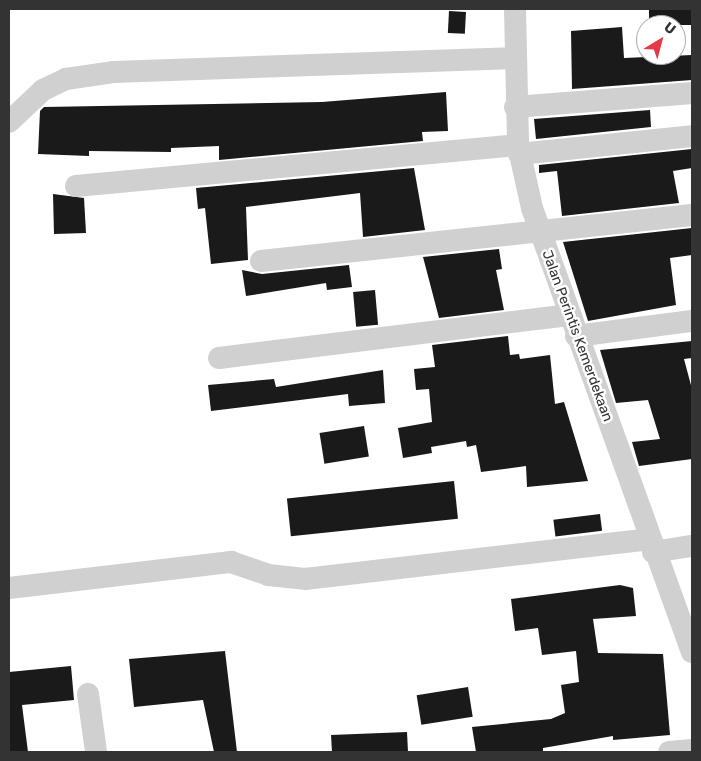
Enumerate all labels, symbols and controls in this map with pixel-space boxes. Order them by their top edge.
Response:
north arrow [636,15,686,65]
text: U [661,19,679,38]
street label: Jalan Perintis Kemerdekaan [538,248,616,424]

